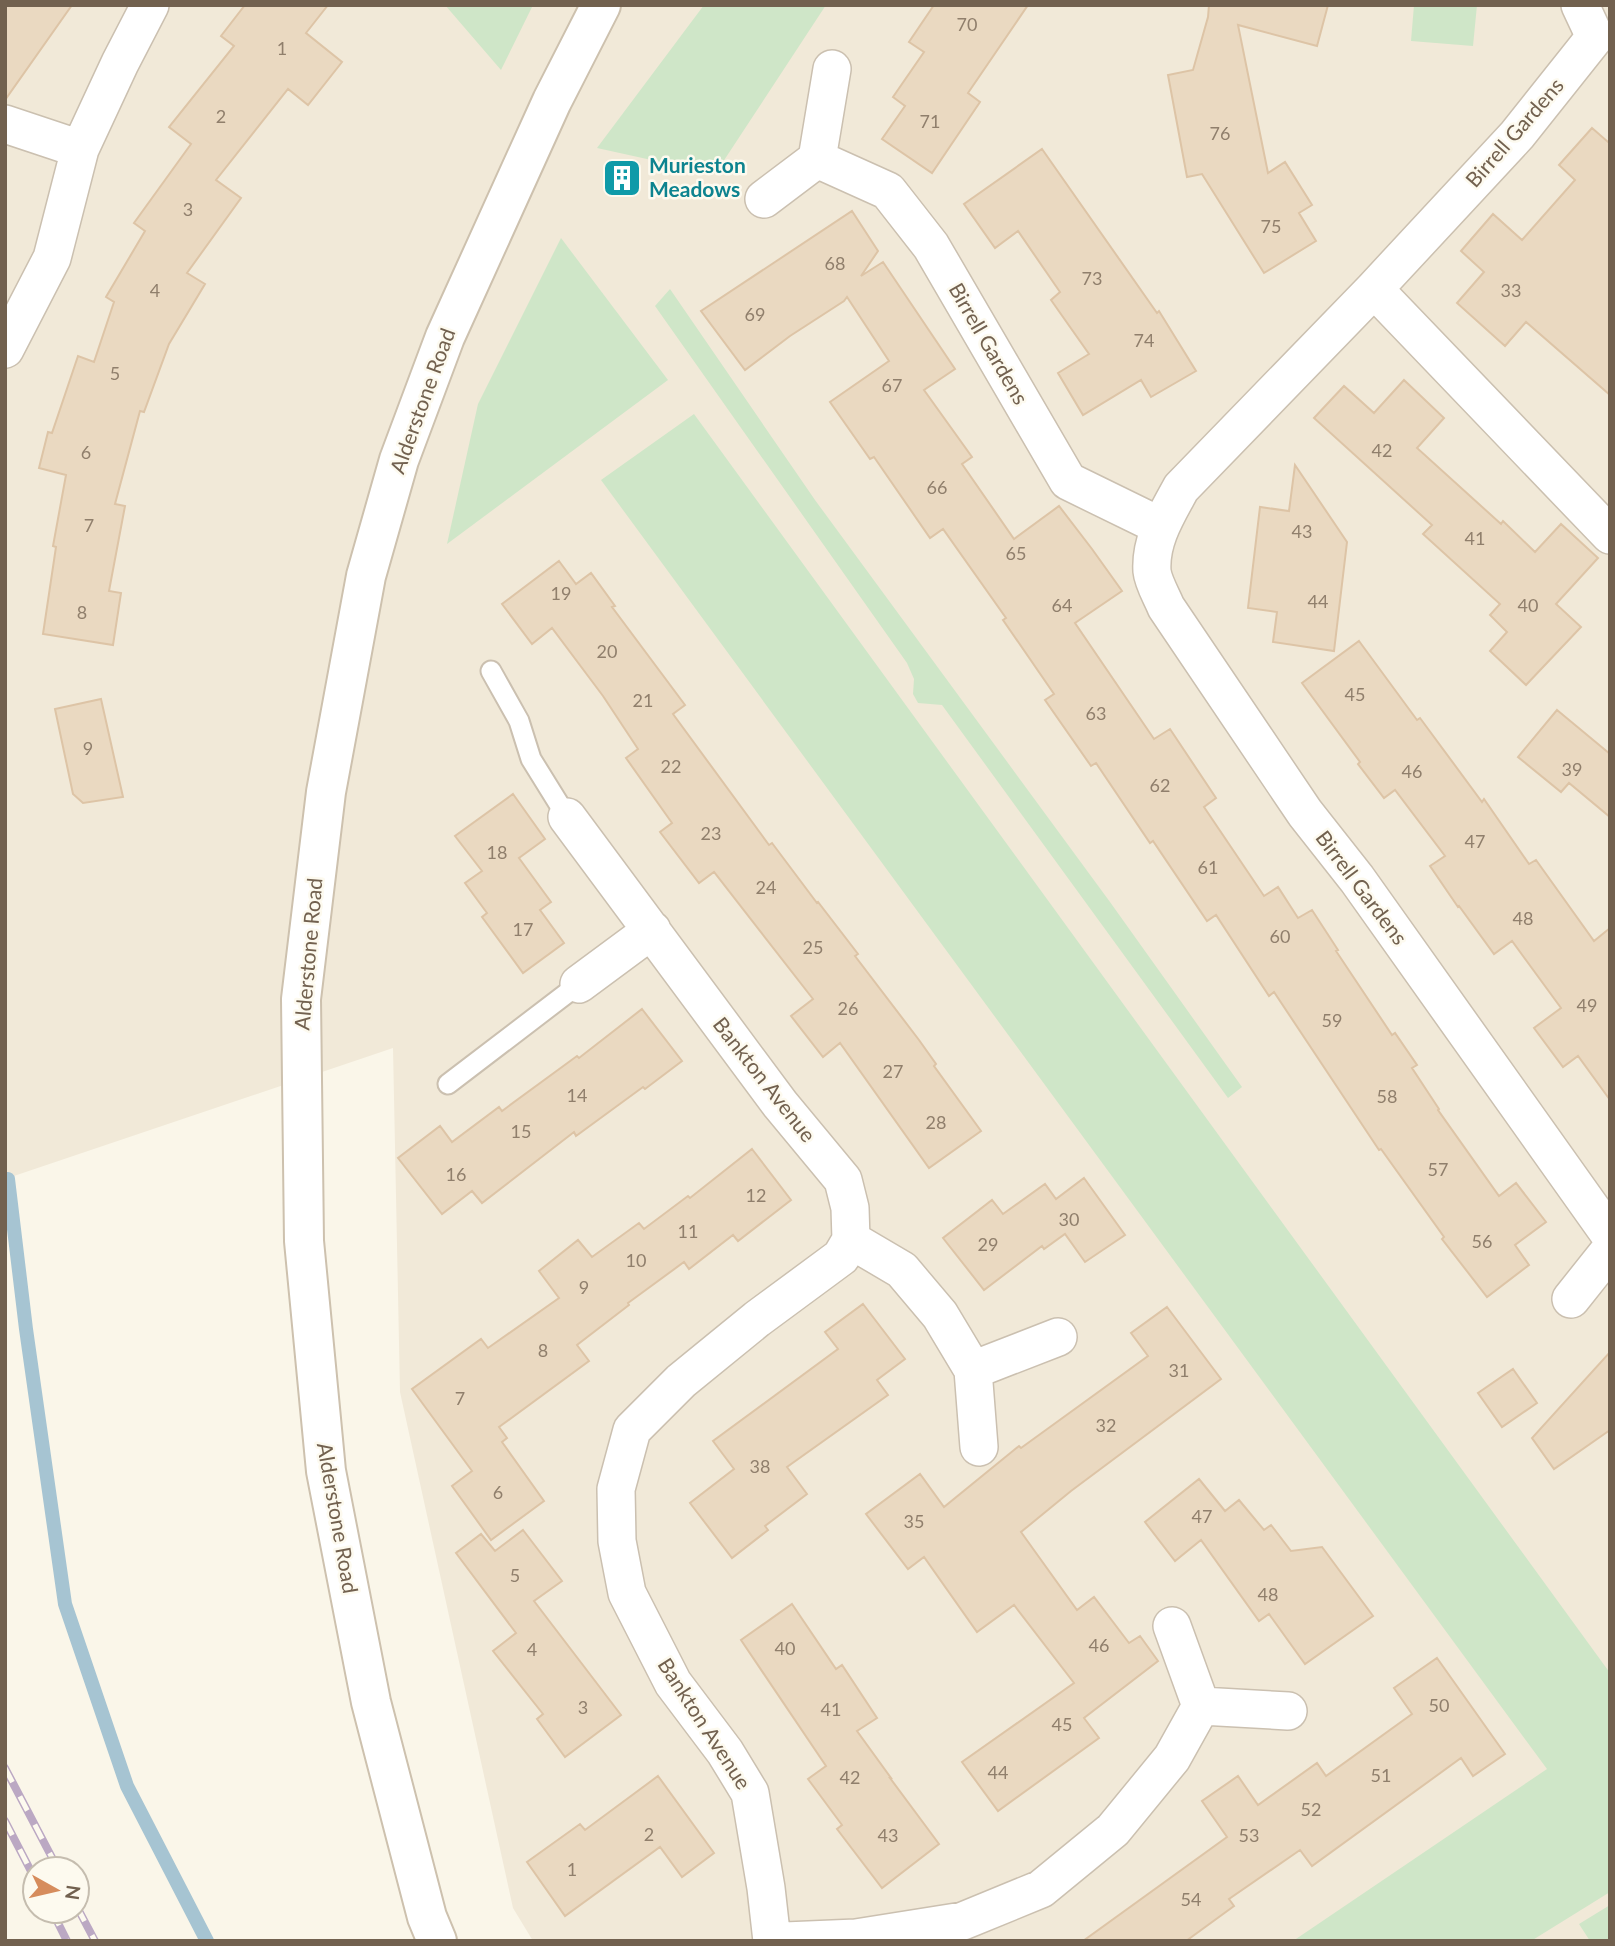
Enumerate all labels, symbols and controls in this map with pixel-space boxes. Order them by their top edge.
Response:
house number: 70 [957,13,977,35]
house number: 1 [277,37,287,59]
street label: Birrell Gardens [1460,72,1568,192]
house number: 2 [216,105,226,127]
house number: 71 [920,110,940,132]
house number: 76 [1210,122,1230,144]
place label: Murieston Meadows [649,152,746,201]
building icon: Murieston Meadows [601,157,643,199]
house number: 3 [183,198,193,220]
house number: 75 [1261,215,1281,237]
house number: 68 [825,252,845,274]
house number: 73 [1082,267,1102,289]
street label: Birrell Gardens [944,278,1034,408]
house number: 4 [150,279,160,301]
house number: 33 [1501,279,1521,301]
house number: 69 [745,303,765,325]
street label: Alderstone Road [384,324,459,477]
house number: 74 [1134,329,1154,351]
house number: 5 [110,362,120,384]
house number: 67 [882,374,902,396]
house number: 42 [1372,439,1392,461]
house number: 6 [81,441,91,463]
house number: 66 [927,476,947,498]
house number: 7 [84,514,94,536]
house number: 43 [1292,520,1312,542]
house number: 41 [1465,527,1485,549]
house number: 65 [1006,542,1026,564]
house number: 19 [551,582,571,604]
house number: 44 [1308,590,1328,612]
house number: 64 [1052,594,1072,616]
house number: 40 [1518,594,1538,616]
house number: 8 [77,601,87,623]
house number: 20 [597,640,617,662]
house number: 45 [1345,683,1365,705]
house number: 21 [633,689,653,711]
house number: 63 [1086,702,1106,724]
house number: 9 [83,737,93,759]
house number: 22 [661,755,681,777]
house number: 39 [1562,758,1582,780]
house number: 46 [1402,760,1422,782]
house number: 62 [1150,774,1170,796]
house number: 23 [701,822,721,844]
street label: Birrell Gardens [1311,825,1413,949]
house number: 47 [1465,830,1485,852]
house number: 18 [487,841,507,863]
house number: 61 [1198,856,1218,878]
house number: 24 [756,876,776,898]
street label: Alderstone Road [288,877,327,1031]
house number: 48 [1513,907,1533,929]
house number: 17 [513,918,533,940]
house number: 60 [1270,925,1290,947]
house number: 25 [803,936,823,958]
house number: 49 [1577,994,1597,1016]
house number: 26 [838,997,858,1019]
house number: 59 [1322,1009,1342,1031]
street label: Bankton Avenue [709,1012,822,1146]
house number: 27 [883,1060,903,1082]
house number: 14 [567,1084,587,1106]
house number: 58 [1377,1085,1397,1107]
house number: 28 [926,1111,946,1133]
house number: 15 [511,1120,531,1142]
house number: 57 [1428,1158,1448,1180]
house number: 16 [446,1163,466,1185]
house number: 12 [746,1184,766,1206]
house number: 30 [1059,1208,1079,1230]
house number: 11 [678,1220,698,1242]
house number: 56 [1472,1230,1492,1252]
house number: 29 [978,1233,998,1255]
house number: 10 [626,1249,646,1271]
house number: 9 [579,1276,589,1298]
house number: 8 [538,1339,548,1361]
house number: 31 [1169,1359,1189,1381]
house number: 7 [455,1387,465,1409]
house number: 32 [1096,1414,1116,1436]
street label: Alderstone Road [313,1440,364,1595]
house number: 38 [750,1455,770,1477]
house number: 6 [493,1481,503,1503]
house number: 47 [1192,1505,1212,1527]
house number: 35 [904,1510,924,1532]
house number: 5 [510,1564,520,1586]
house number: 48 [1258,1583,1278,1605]
house number: 46 [1089,1634,1109,1656]
house number: 40 [775,1637,795,1659]
house number: 4 [527,1638,537,1660]
street label: Bankton Avenue [654,1653,757,1794]
house number: 50 [1429,1694,1449,1716]
house number: 3 [578,1696,588,1718]
house number: 41 [821,1698,841,1720]
house number: 45 [1052,1713,1072,1735]
house number: 44 [988,1761,1008,1783]
house number: 51 [1371,1764,1391,1786]
house number: 42 [840,1766,860,1788]
house number: 52 [1301,1798,1321,1820]
house number: 2 [644,1823,654,1845]
house number: 43 [878,1824,898,1846]
house number: 53 [1239,1824,1259,1846]
north arrow [21,1855,91,1925]
house number: 1 [567,1858,577,1880]
text: N [61,1884,86,1901]
house number: 54 [1181,1888,1201,1910]

